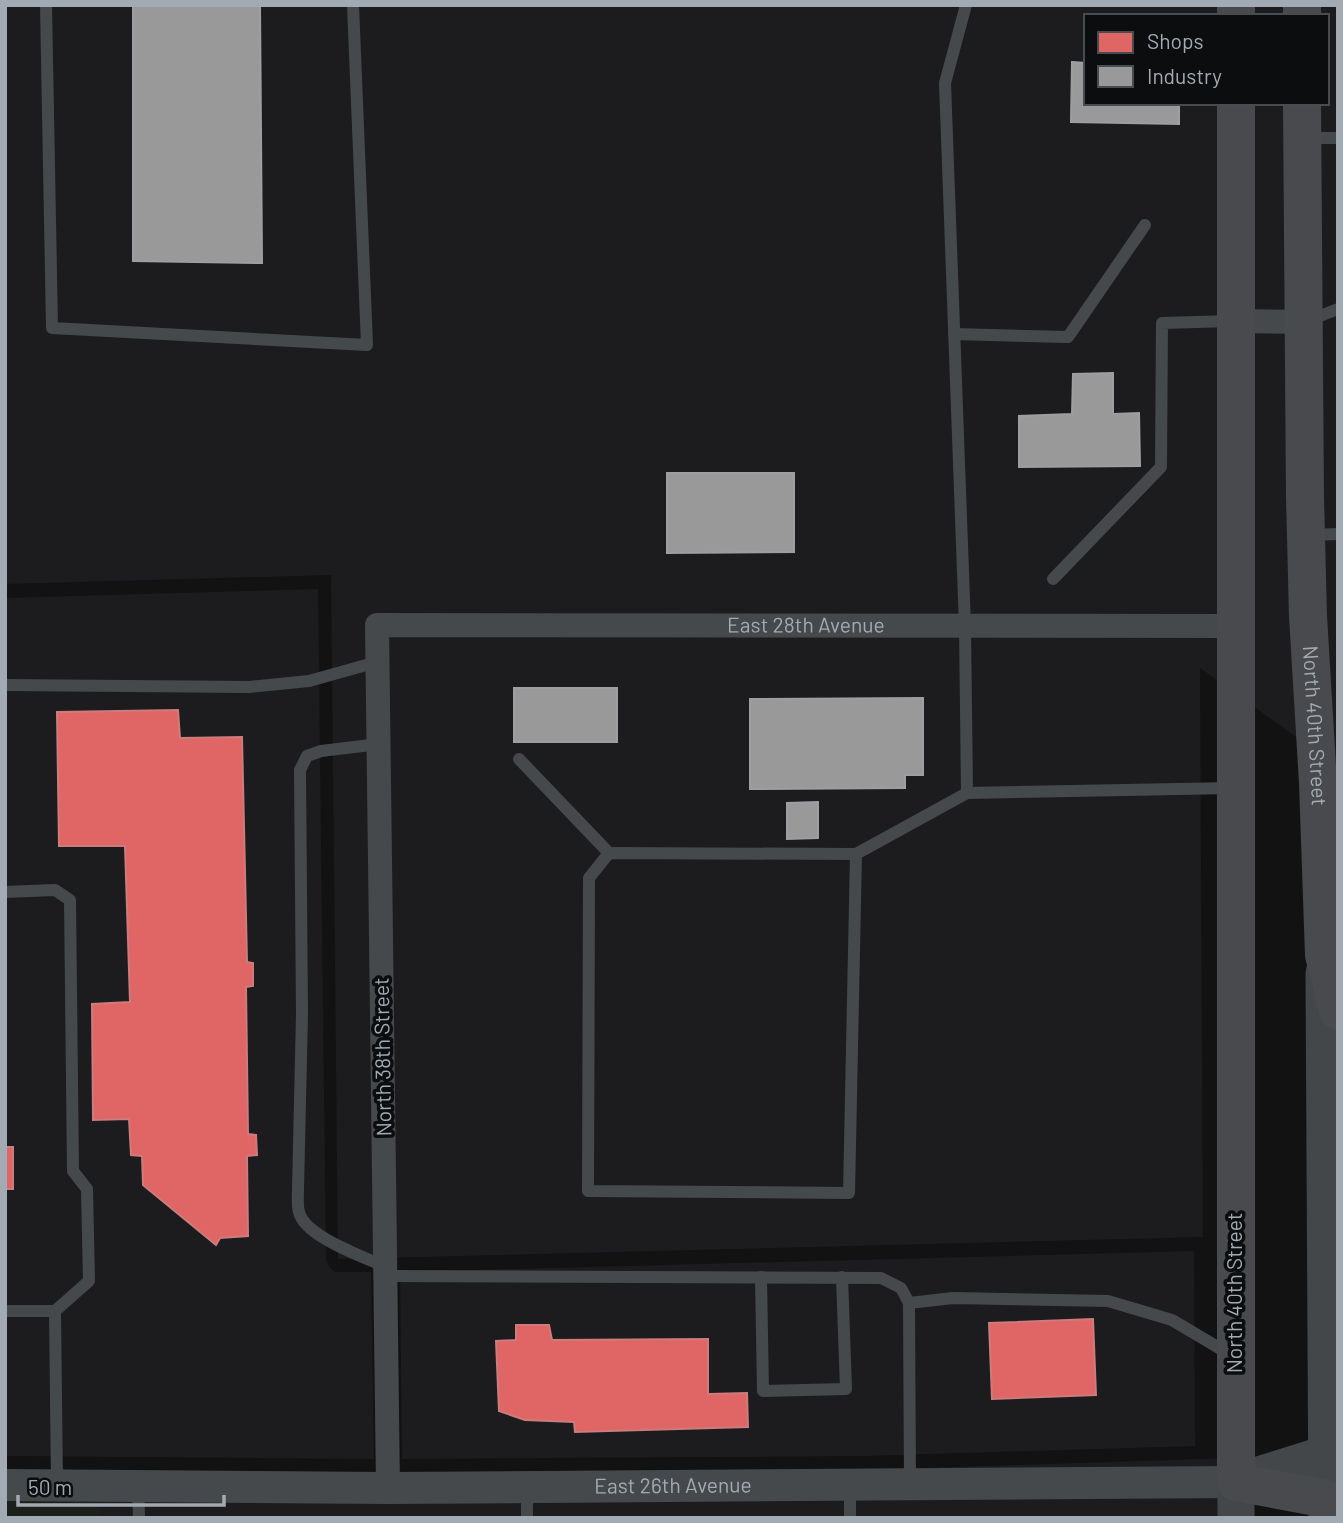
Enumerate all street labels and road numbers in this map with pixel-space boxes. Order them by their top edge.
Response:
street label: East 28th Avenue [727,611,885,637]
street label: North 40th Street [1299,645,1333,806]
street label: North 38th Street [368,977,395,1137]
street label: North 40th Street [1221,1213,1246,1373]
street label: East 26th Avenue [594,1471,752,1498]

